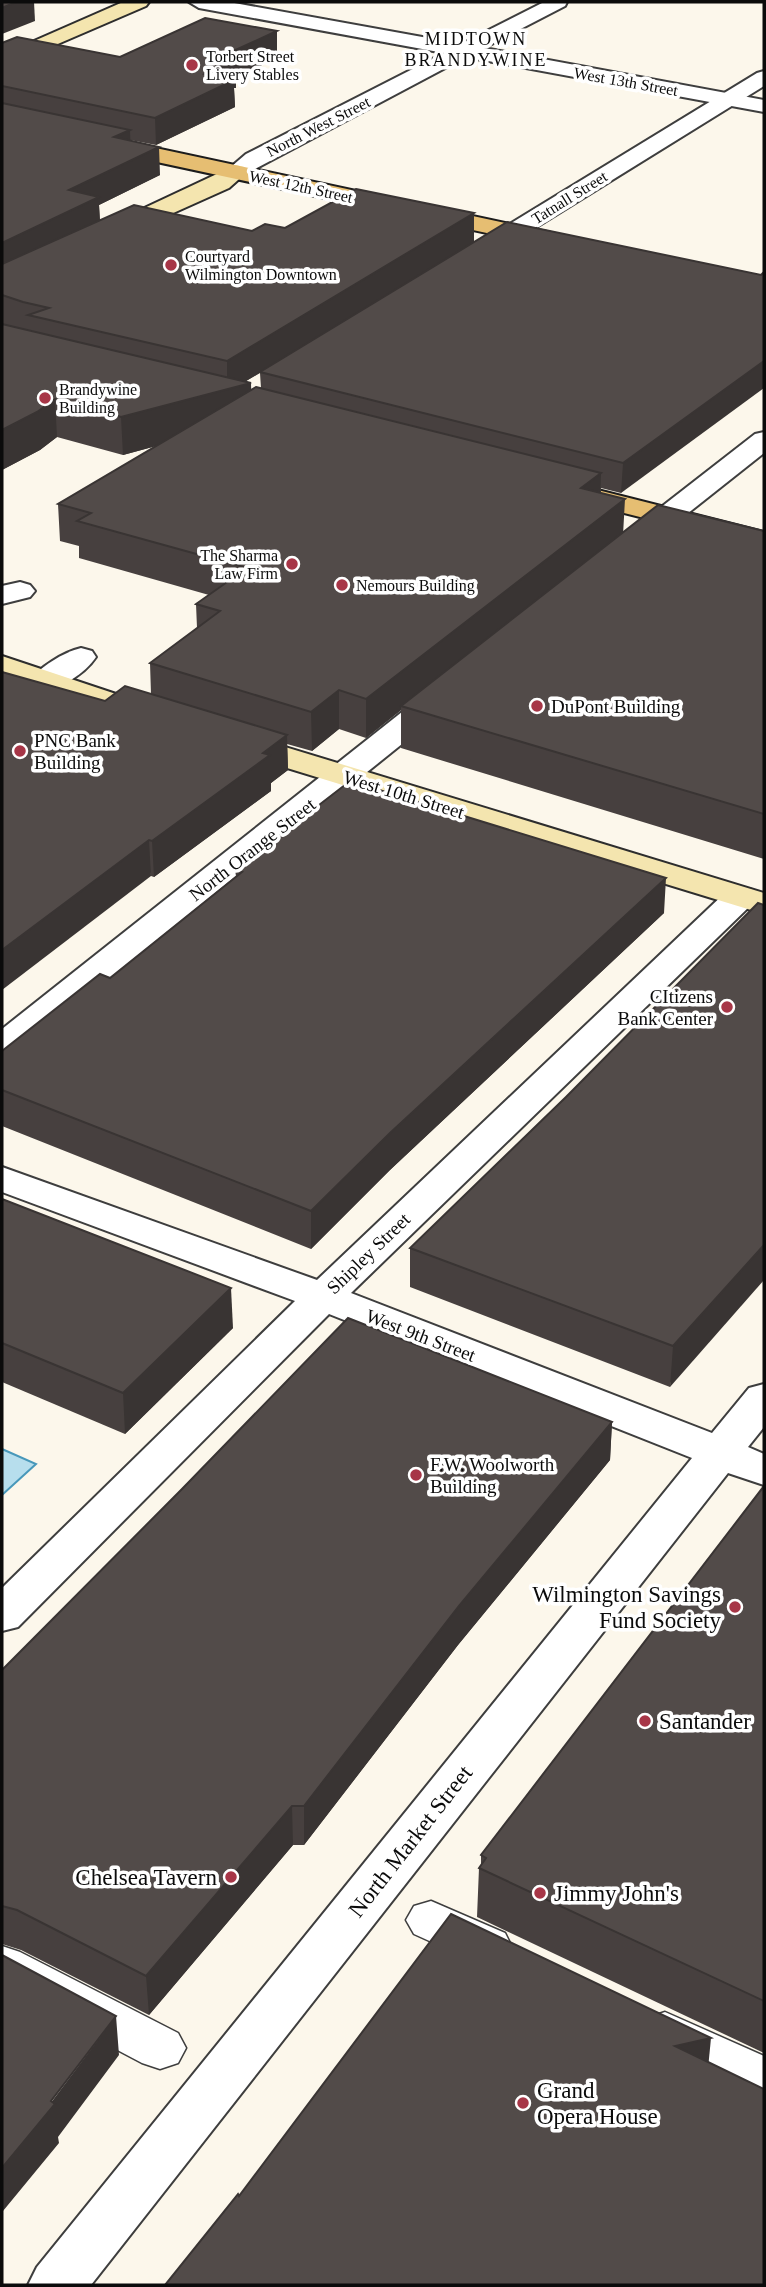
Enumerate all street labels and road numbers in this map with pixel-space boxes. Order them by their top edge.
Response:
street label: West 13th Street [573,64,680,99]
street label: North West Street [264,93,373,160]
street label: West 12th Street [248,167,355,206]
street label: Tatnall Street [528,167,611,227]
street label: West 10th Street [341,766,467,823]
street label: North Orange Street [185,793,320,905]
street label: Shipley Street [323,1208,415,1298]
street label: West 9th Street [363,1305,479,1366]
street label: North Market Street [344,1760,478,1922]

